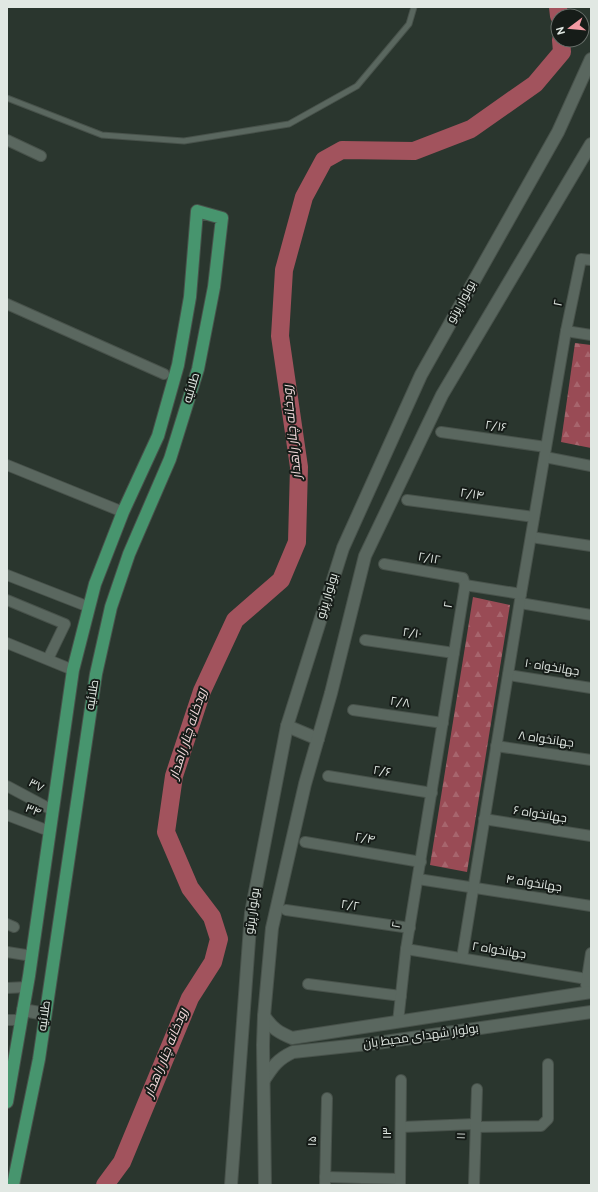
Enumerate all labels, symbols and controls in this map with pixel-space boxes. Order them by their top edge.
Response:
north arrow [550,8,590,48]
text: N [554,25,569,36]
street label: بولوار پرتو [444,278,480,326]
street label: ۲ [551,298,567,308]
street label: طلائیه [180,371,204,405]
water label: رودخانه چنار راهدار [280,383,306,482]
street label: ۲/۱۶ [484,418,508,436]
street label: ۲/۱۴ [459,485,485,505]
street label: ۲/۱۲ [417,549,441,569]
street label: بولوار پرتو [314,571,342,621]
street label: ۲ [441,601,457,609]
street label: ۲/۱۰ [402,625,422,643]
street label: جهانخواه ۱۰ [523,656,581,680]
street label: طلائیه [83,679,103,711]
water label: رودخانه چنار راهدار [166,685,212,783]
street label: ۲/۸ [389,694,411,712]
street label: جهانخواه ۸ [517,728,575,752]
street label: ۲/۶ [372,763,392,781]
street label: ۳۷ [25,775,47,797]
street label: ۳۴ [23,801,43,821]
street label: جهانخواه ۶ [512,803,568,827]
street label: ۲/۴ [354,829,376,849]
street label: جهانخواه ۴ [505,872,563,896]
street label: بولوار پرتو [242,887,264,935]
street label: ۲/۲ [340,897,360,915]
street label: ۲ [389,920,405,930]
street label: جهانخواه ۲ [471,939,527,963]
street label: طلائیه [35,1000,55,1032]
water label: رودخانه چنار راهدار [141,1005,193,1102]
street label: بولوار شهدای محیط بان [362,1021,480,1053]
street label: ۱۳ [380,1127,396,1139]
street label: ۱۱ [454,1132,470,1140]
street label: ۱۵ [305,1136,321,1146]

